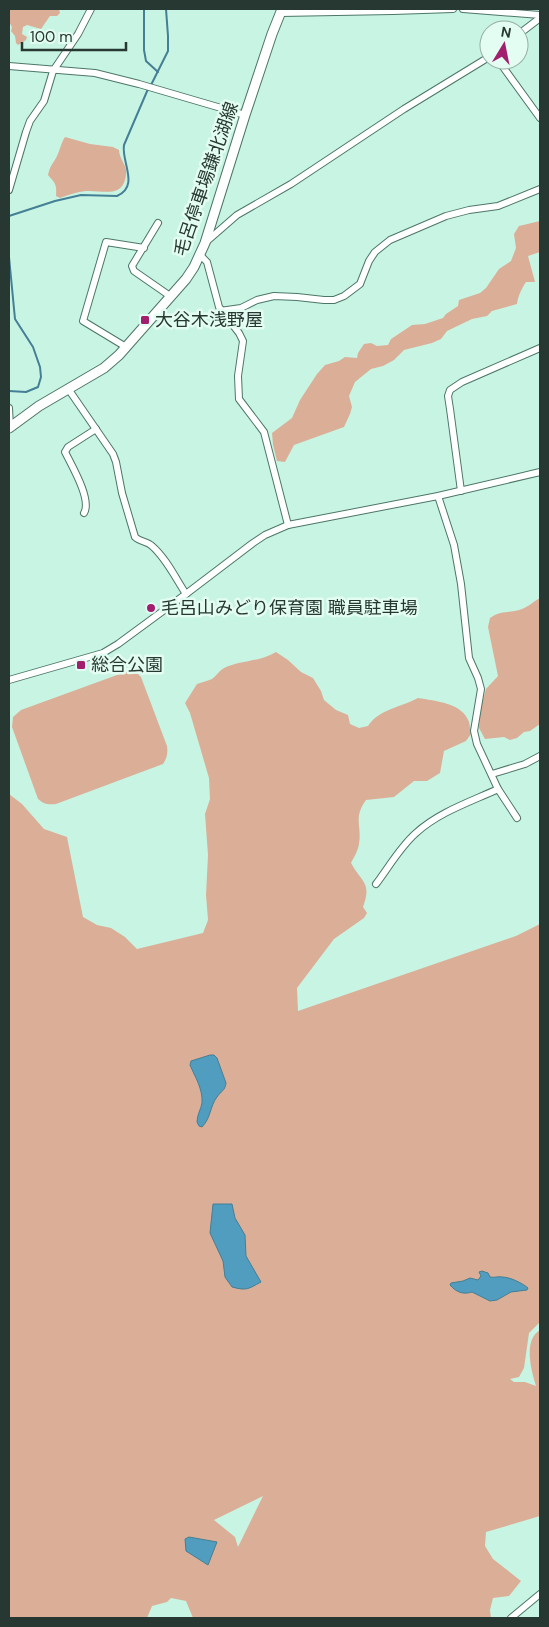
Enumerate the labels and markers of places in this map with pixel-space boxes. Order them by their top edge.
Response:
place label: 大谷木浅野屋 [155,308,263,332]
marker: 大谷木浅野屋 [139,314,151,326]
place label: 毛呂山みどり保育園 職員駐車場 [161,596,418,620]
marker: 毛呂山みどり保育園 職員駐車場 [145,602,157,614]
place label: 総合公園 [91,653,163,677]
marker: 総合公園 [75,659,87,671]

